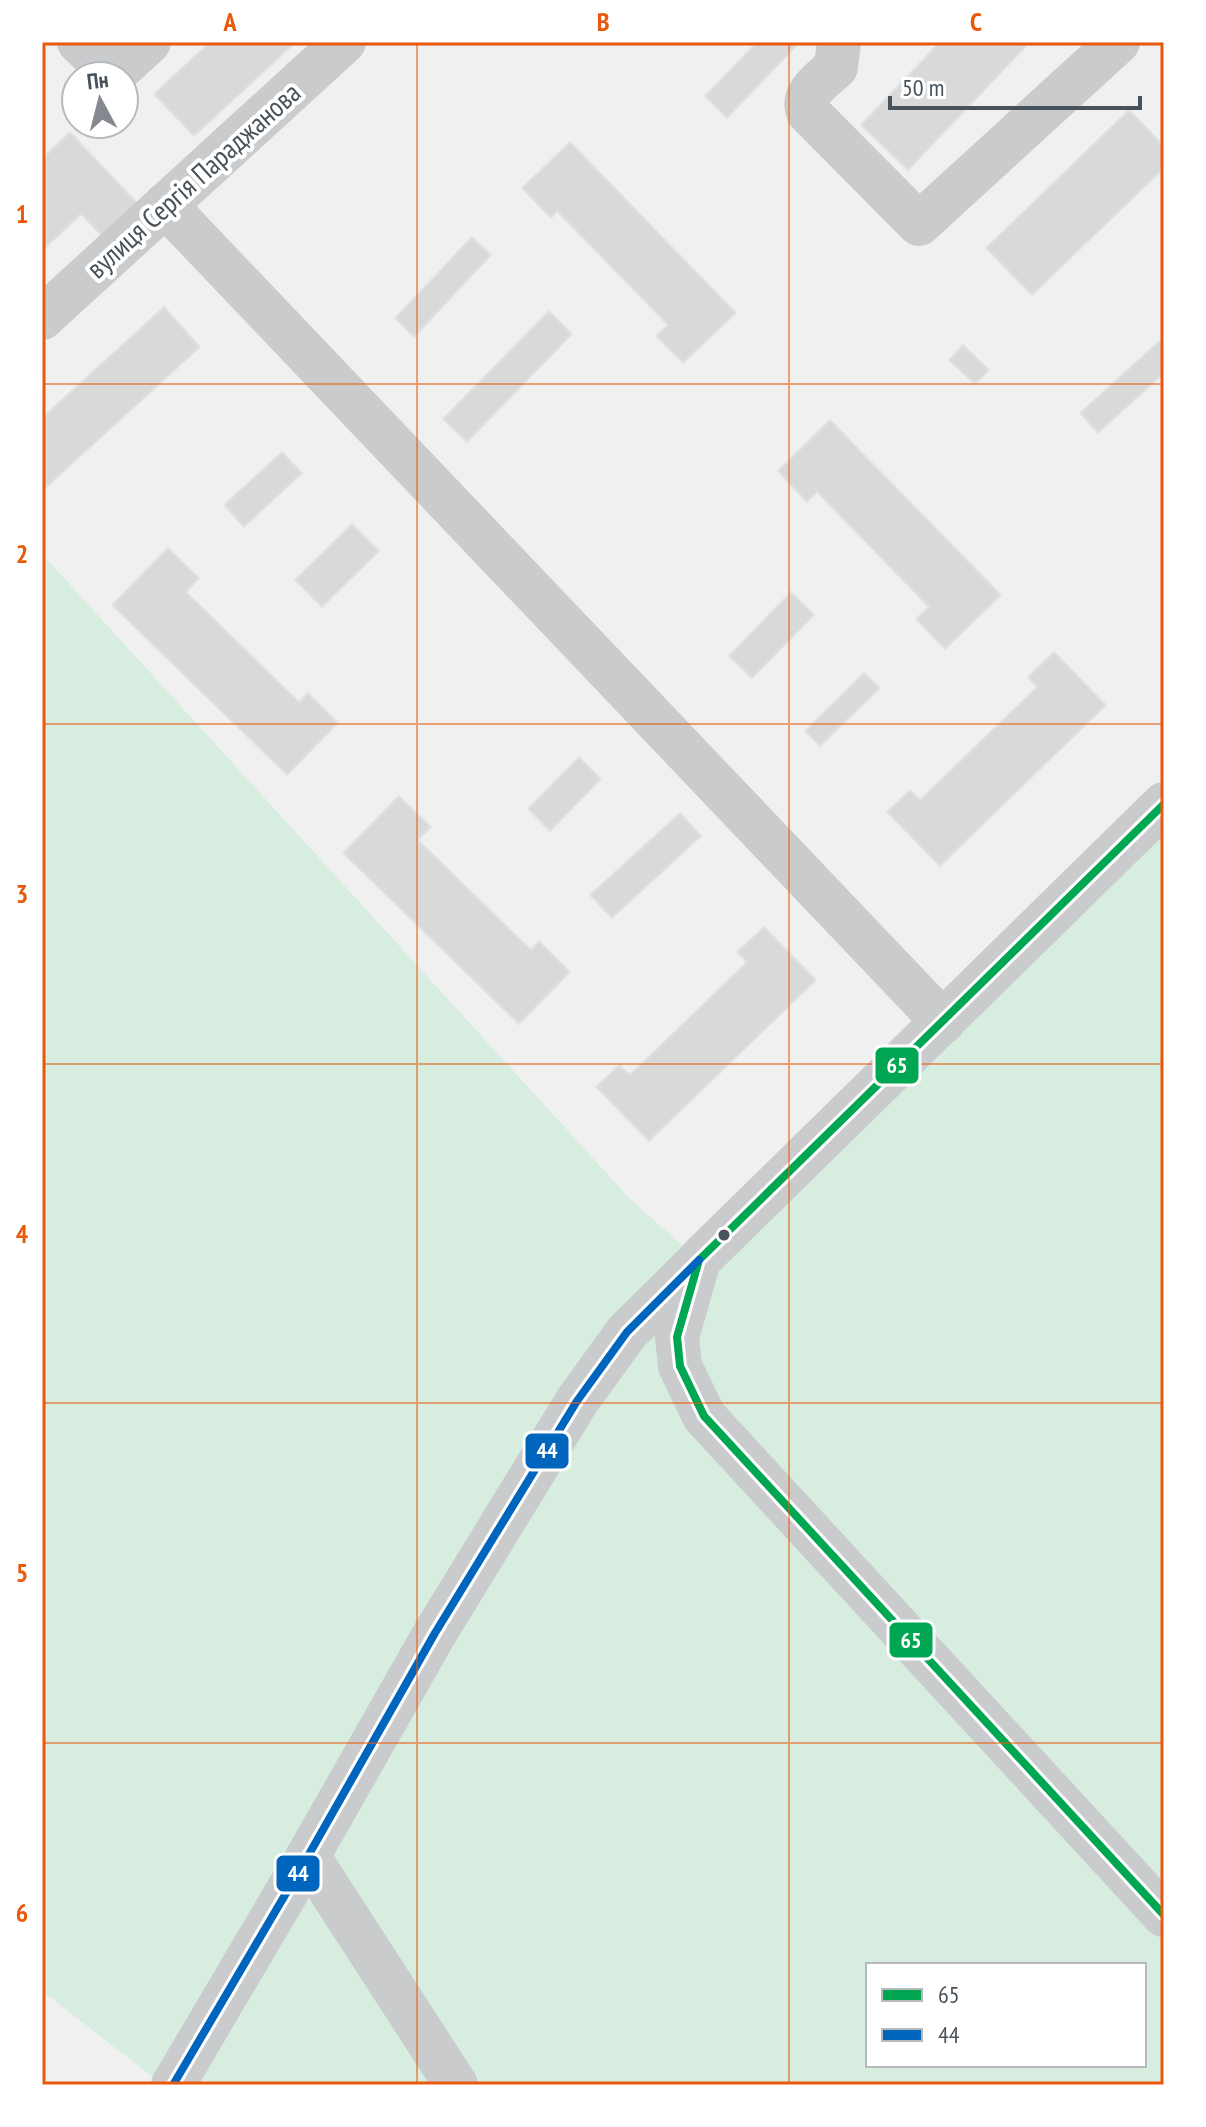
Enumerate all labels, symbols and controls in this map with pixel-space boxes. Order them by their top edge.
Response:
text: A [222,5,237,38]
text: B [597,5,610,38]
text: C [970,5,982,38]
north arrow [60,60,140,140]
scale bar [890,60,1140,110]
text: Пн [85,65,110,95]
text: 50 m [902,72,944,103]
street label: вулиця Сергія Параджанова [78,74,308,286]
text: 1 [16,197,28,230]
text: 2 [16,537,28,570]
text: 3 [16,877,28,910]
line badge: 65 [874,1046,920,1085]
text: 65 [886,1051,908,1079]
text: 4 [16,1217,29,1250]
unlabelled marker [716,1227,732,1243]
line badge: 44 [524,1432,570,1470]
text: 44 [536,1436,558,1464]
text: 5 [16,1556,28,1589]
line badge: 65 [888,1621,934,1659]
text: 65 [900,1626,922,1654]
line badge: 44 [275,1854,321,1893]
text: 44 [287,1859,309,1887]
text: 6 [16,1896,28,1929]
legend [866,1963,1146,2067]
text: 65 [938,1979,960,2010]
text: 44 [938,2019,960,2050]

